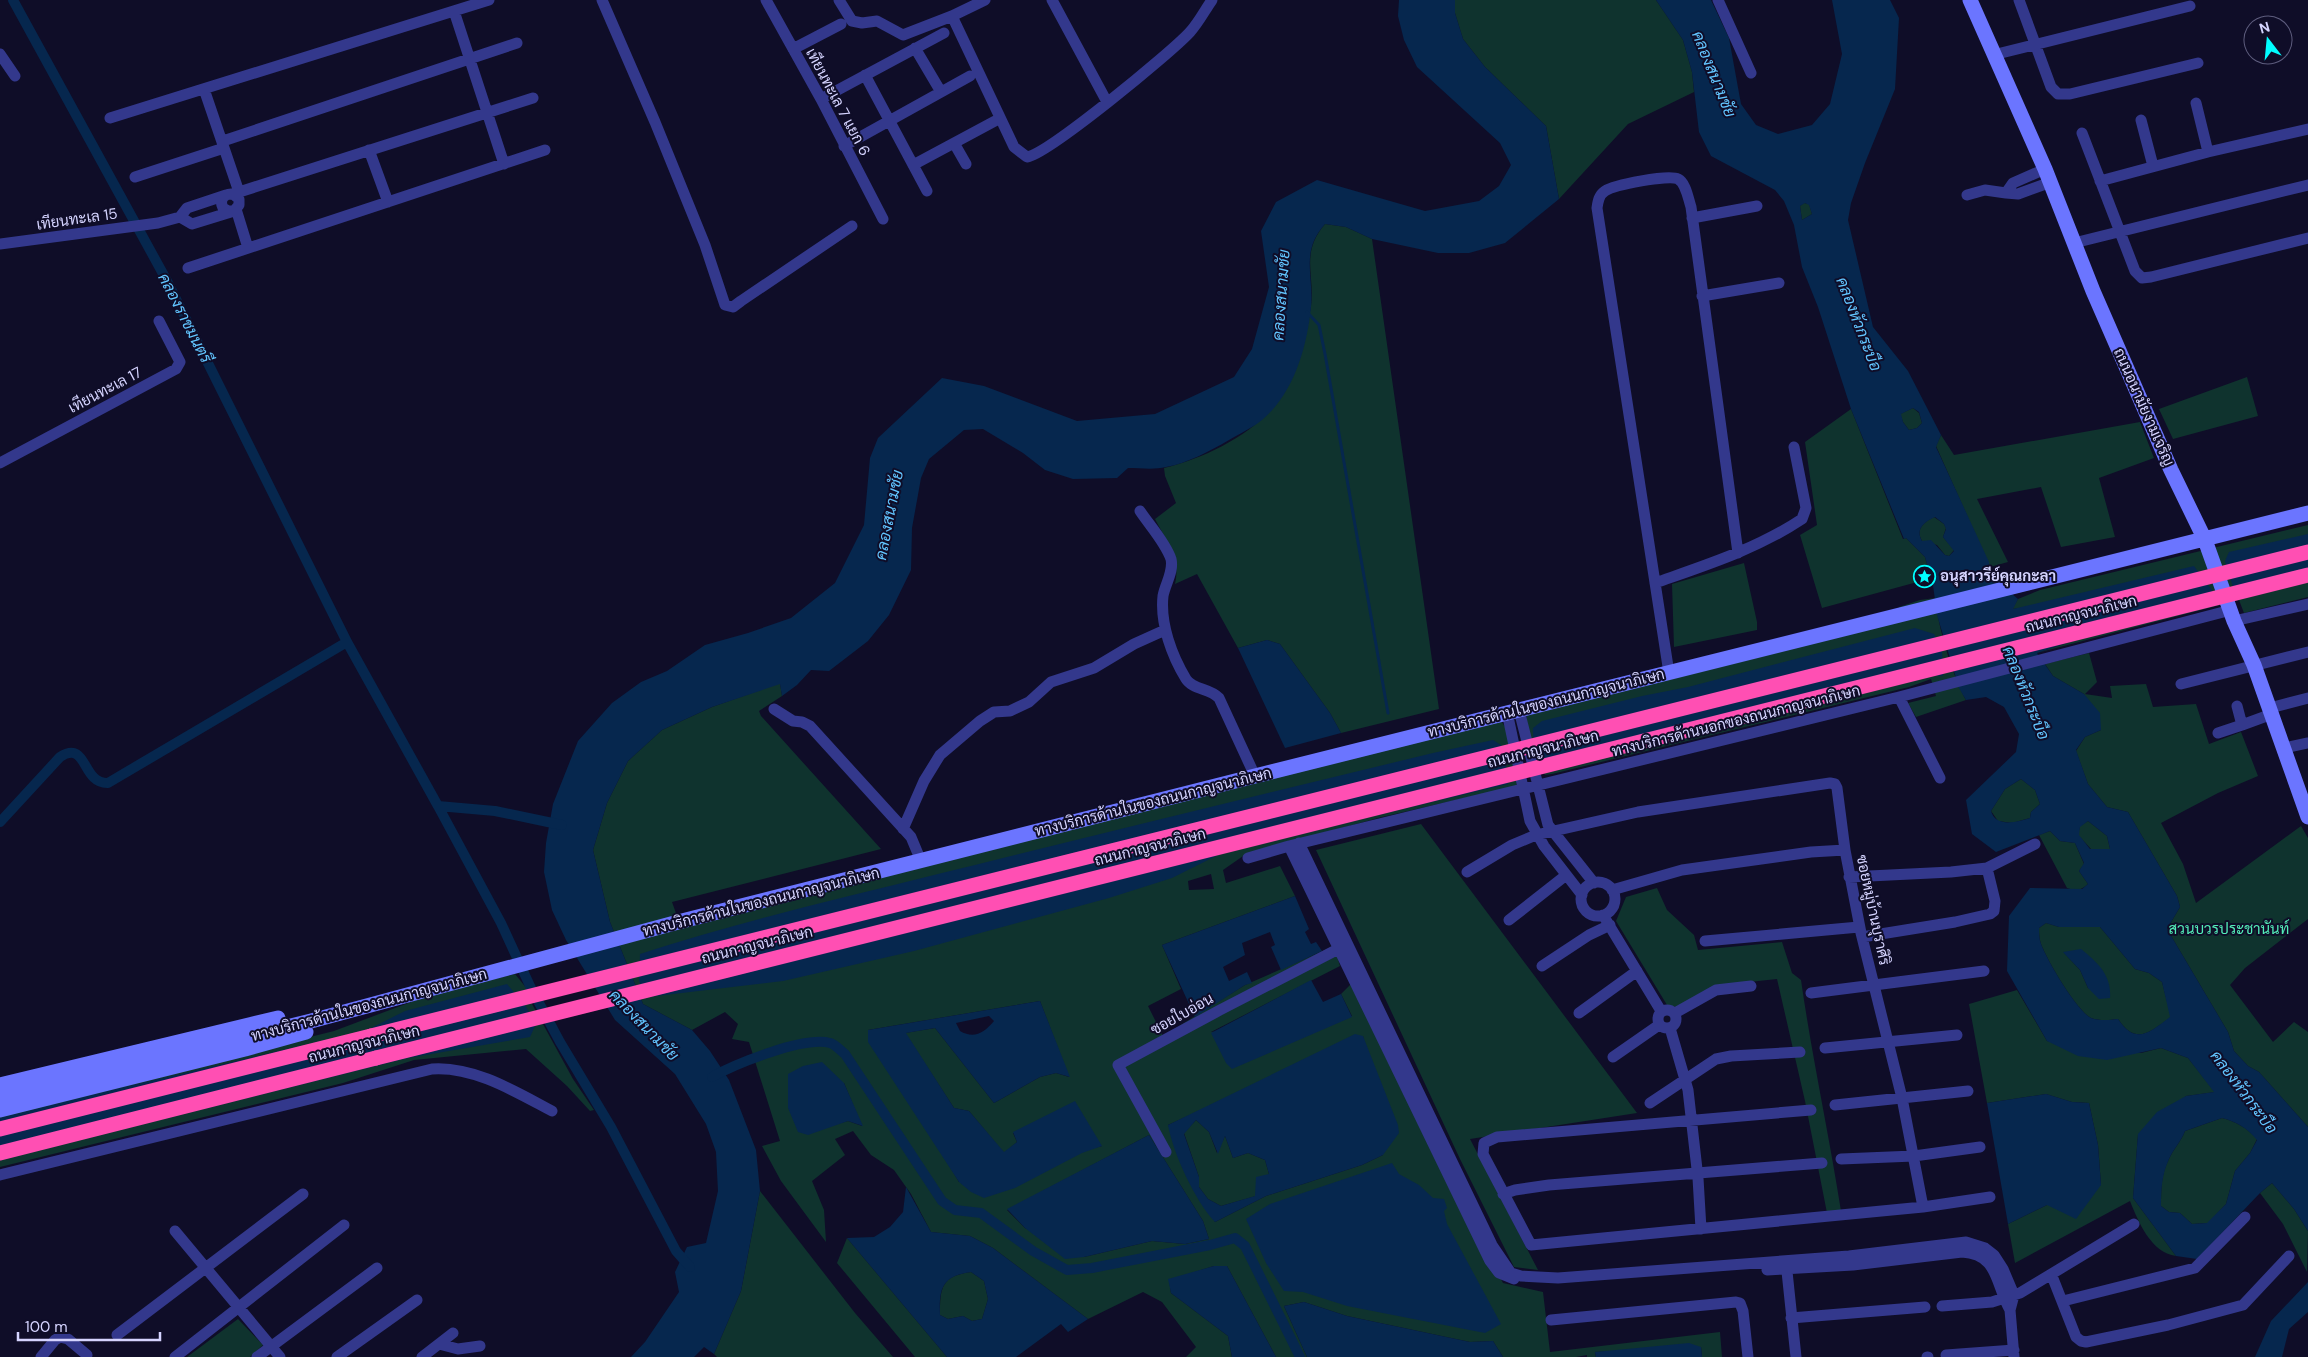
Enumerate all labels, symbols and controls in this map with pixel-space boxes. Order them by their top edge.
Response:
north arrow [2243,15,2293,65]
text: N [2257,17,2272,38]
water label: คลองสนามชัย [1687,28,1741,120]
street label: เทียนทะเล 7 แยก 6 [801,45,875,159]
street label: เทียนทะเล 15 [35,203,119,235]
water label: คลองสนามชัย [1267,249,1295,341]
water label: คลองราชมนตรี [153,269,218,368]
water label: คลองหัวกระบือ [1831,274,1888,374]
street label: ถนนอนามัยงามเจริญ [2109,345,2179,469]
street label: เทียนทะเล 17 [65,362,145,418]
water label: คลองสนามชัย [870,468,908,562]
place icon: อนุสาวรีย์คุณกะลา [1912,564,1936,588]
place label: อนุสาวรีย์คุณกะลา [1940,566,2056,587]
street label: ถนนกาญจนาภิเษก [2023,591,2139,637]
water label: คลองหัวกระบือ [1998,643,2055,743]
street label: ทางบริการด้านในของถนนกาญจนาภิเษก [1425,664,1667,742]
street label: ทางบริการด้านนอกของถนนกาญจนาภิเษก [1610,680,1862,762]
street label: ถนนกาญจนาภิเษก [1485,726,1601,772]
street label: ทางบริการด้านในของถนนกาญจนาภิเษก [1032,763,1274,841]
street label: ถนนกาญจนาภิเษก [1092,824,1208,870]
street label: ซอยหมู่บ้านบุราศิริ [1851,853,1894,967]
street label: ทางบริการด้านในของถนนกาญจนาภิเษก [640,863,882,941]
park label: สวนบวรประชานันท์ [2169,919,2289,939]
street label: ถนนกาญจนาภิเษก [699,922,815,968]
street label: ทางบริการด้านในของถนนกาญจนาภิเษก [249,965,489,1045]
water label: คลองสนามชัย [605,985,683,1065]
street label: ซอยใบอ่อน [1147,988,1217,1040]
street label: ถนนกาญจนาภิเษก [306,1021,422,1067]
water label: คลองหัวกระบือ [2206,1045,2283,1138]
scale bar [18,1310,160,1342]
text: 100 m [25,1317,68,1337]

